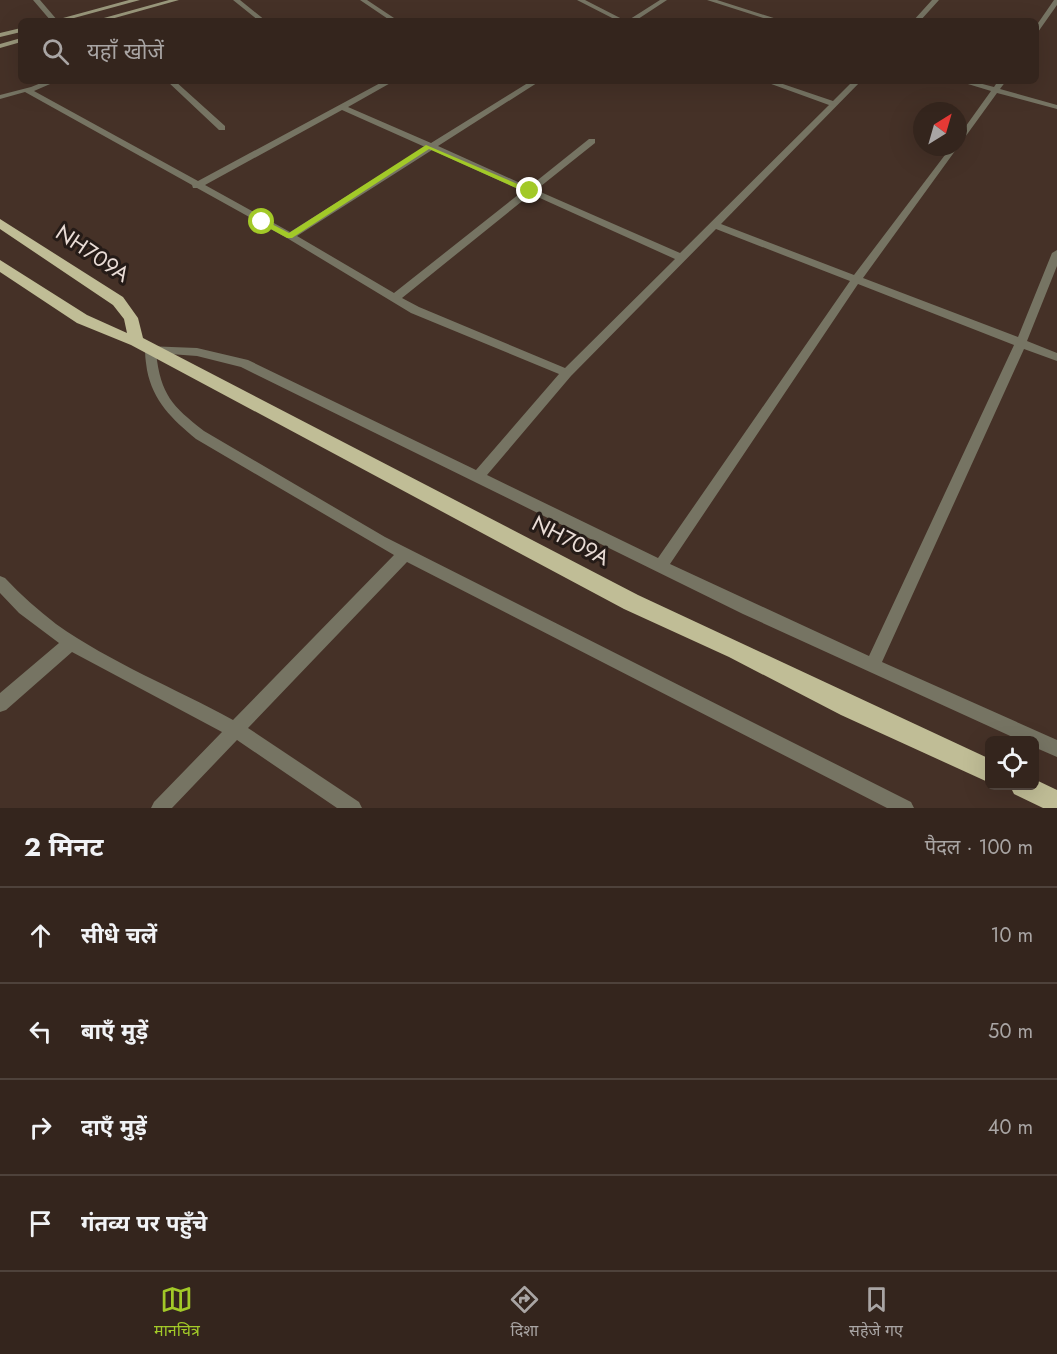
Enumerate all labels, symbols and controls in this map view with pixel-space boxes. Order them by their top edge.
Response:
search box [18,18,1039,84]
icon: search [39,35,72,68]
text: यहाँ खोजें [87,35,164,67]
north arrow [913,102,967,156]
route end [516,177,542,203]
route start [248,208,274,234]
street label: NH709A [50,216,137,290]
street label: NH709A [527,507,616,573]
map controls [985,736,1039,790]
button: locate [985,736,1039,790]
text: 2 मिनट [24,828,103,866]
text: पैदल · 100 m [925,833,1033,862]
icon: ahead [24,919,57,952]
text: सीधे चलें [81,919,157,951]
text: 10 m [990,921,1033,950]
icon: left [24,1015,57,1048]
text: बाएँ मुड़ें [81,1015,148,1047]
text: 50 m [988,1017,1033,1046]
icon: right [24,1111,57,1144]
text: दाएँ मुड़ें [81,1111,147,1143]
text: 40 m [988,1113,1033,1142]
icon: arrive [24,1207,57,1240]
text: गंतव्य पर पहुँचे [81,1207,207,1239]
tab: मानचित्र [154,1283,200,1343]
tab: दिशा [508,1283,541,1343]
tab: सहेजे गए [849,1283,903,1343]

